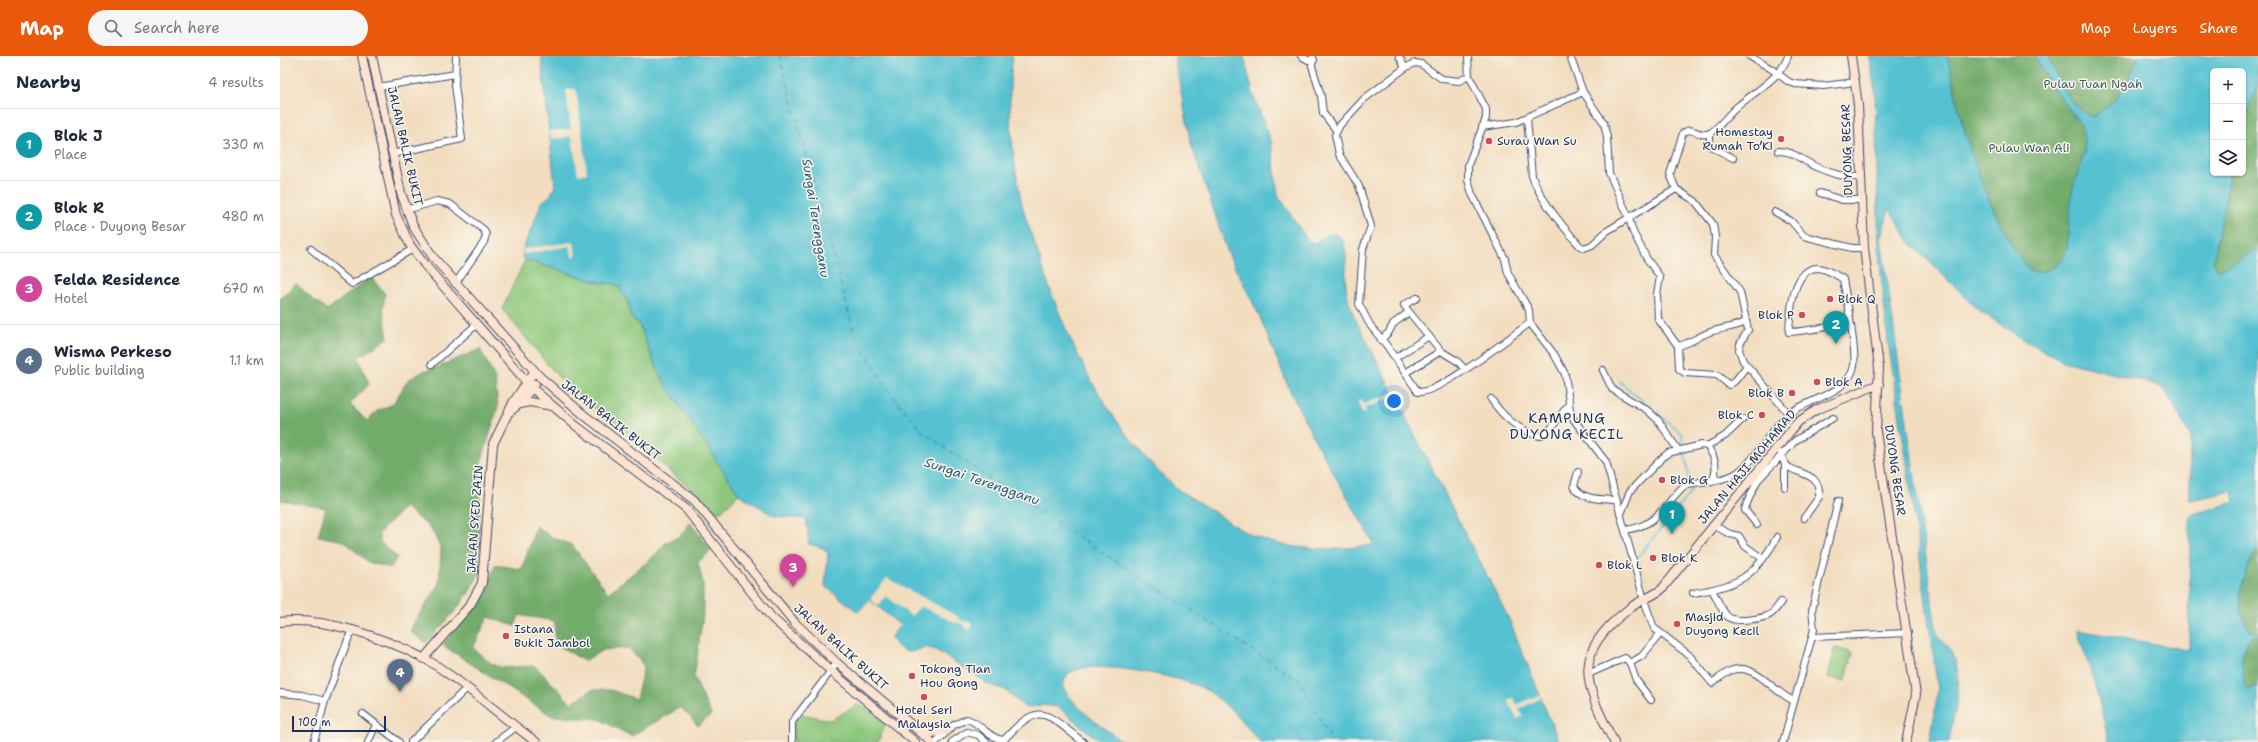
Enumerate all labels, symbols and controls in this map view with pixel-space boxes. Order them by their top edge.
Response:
search box [88,10,368,46]
text: Map [20,16,64,41]
icon: search [102,17,124,39]
text: Search here [134,18,220,38]
text: Map [2081,19,2111,37]
text: Layers [2133,19,2177,37]
text: Share [2199,19,2238,37]
map controls [2210,68,2246,176]
button: + [2210,68,2246,104]
text: Nearby [16,71,81,93]
text: 4 results [208,74,264,91]
park label: Pulau Tuan Ngah [2044,76,2142,92]
street label: JALAN BALIK BUKIT [383,85,427,208]
street label: DUYONG BESAR [1837,104,1857,196]
button: − [2210,104,2246,140]
place label: Homestay Rumah To’Ki [1702,124,1773,154]
text: Blok J [54,126,103,146]
place label: Surau Wan Su [1497,133,1577,149]
marker: Homestay Rumah To’Ki [1776,134,1786,144]
text: 1 [26,136,32,153]
text: 330 m [222,136,264,153]
marker: Surau Wan Su [1484,136,1494,146]
park label: Pulau Wan Ali [1988,140,2070,156]
button: layers [2210,140,2246,176]
text: Place [54,146,87,163]
water label: Sungai Terengganu [798,157,834,279]
text: Blok R [54,198,104,218]
text: 2 [24,208,34,225]
text: 480 m [222,208,264,225]
text: Place · Duyong Besar [54,218,186,235]
text: Felda Residence [54,270,180,290]
text: 3 [24,280,34,297]
text: 670 m [223,280,264,297]
text: Hotel [54,290,88,307]
place label: Blok Q [1838,291,1876,307]
marker: Blok Q [1825,294,1835,304]
place label: Blok P [1758,307,1794,323]
marker: Blok P [1797,310,1807,320]
pin: 2 [1823,311,1849,344]
text: Wisma Perkeso [54,342,172,362]
text: 4 [24,352,34,369]
text: 1.1 km [229,352,264,369]
text: Public building [54,362,145,379]
place label: Blok A [1825,374,1863,390]
street label: JALAN BALIK BUKIT [558,376,664,464]
marker: Blok A [1812,377,1822,387]
place label: Blok B [1748,385,1784,401]
marker: Blok B [1787,388,1797,398]
your location [1384,391,1404,411]
street label: JALAN HAJI MOHAMAD [1694,406,1800,527]
place label: Blok C [1718,407,1754,423]
district label: KAMPUNG DUYONG KECIL [1509,409,1625,443]
marker: Blok C [1757,410,1767,420]
street label: DUYONG BESAR [1881,424,1909,516]
water label: Sungai Terengganu [922,453,1042,509]
street label: JALAN SYED ZAIN [463,464,487,574]
place label: Blok G [1670,472,1708,488]
marker: Blok G [1657,475,1667,485]
pin: 1 [1659,501,1685,534]
place label: Blok K [1661,550,1698,566]
marker: Blok K [1648,553,1658,563]
pin: 3 [780,554,806,587]
place label: Blok L [1607,557,1643,573]
marker: Blok L [1594,560,1604,570]
street label: JALAN BALIK BUKIT [790,600,892,694]
place label: Masjid Duyong Kecil [1685,609,1760,639]
marker: Masjid Duyong Kecil [1672,619,1682,629]
place label: Istana Bukit Jambol [514,621,590,651]
marker: Istana Bukit Jambol [501,631,511,641]
pin: 4 [387,659,413,692]
place label: Tokong Tian Hou Gong [920,661,991,691]
marker: Tokong Tian Hou Gong [907,671,917,681]
marker: Hotel Seri Malaysia [919,692,929,702]
place label: Hotel Seri Malaysia [896,702,952,732]
scale bar [292,714,386,733]
text: 100 m [298,715,331,730]

